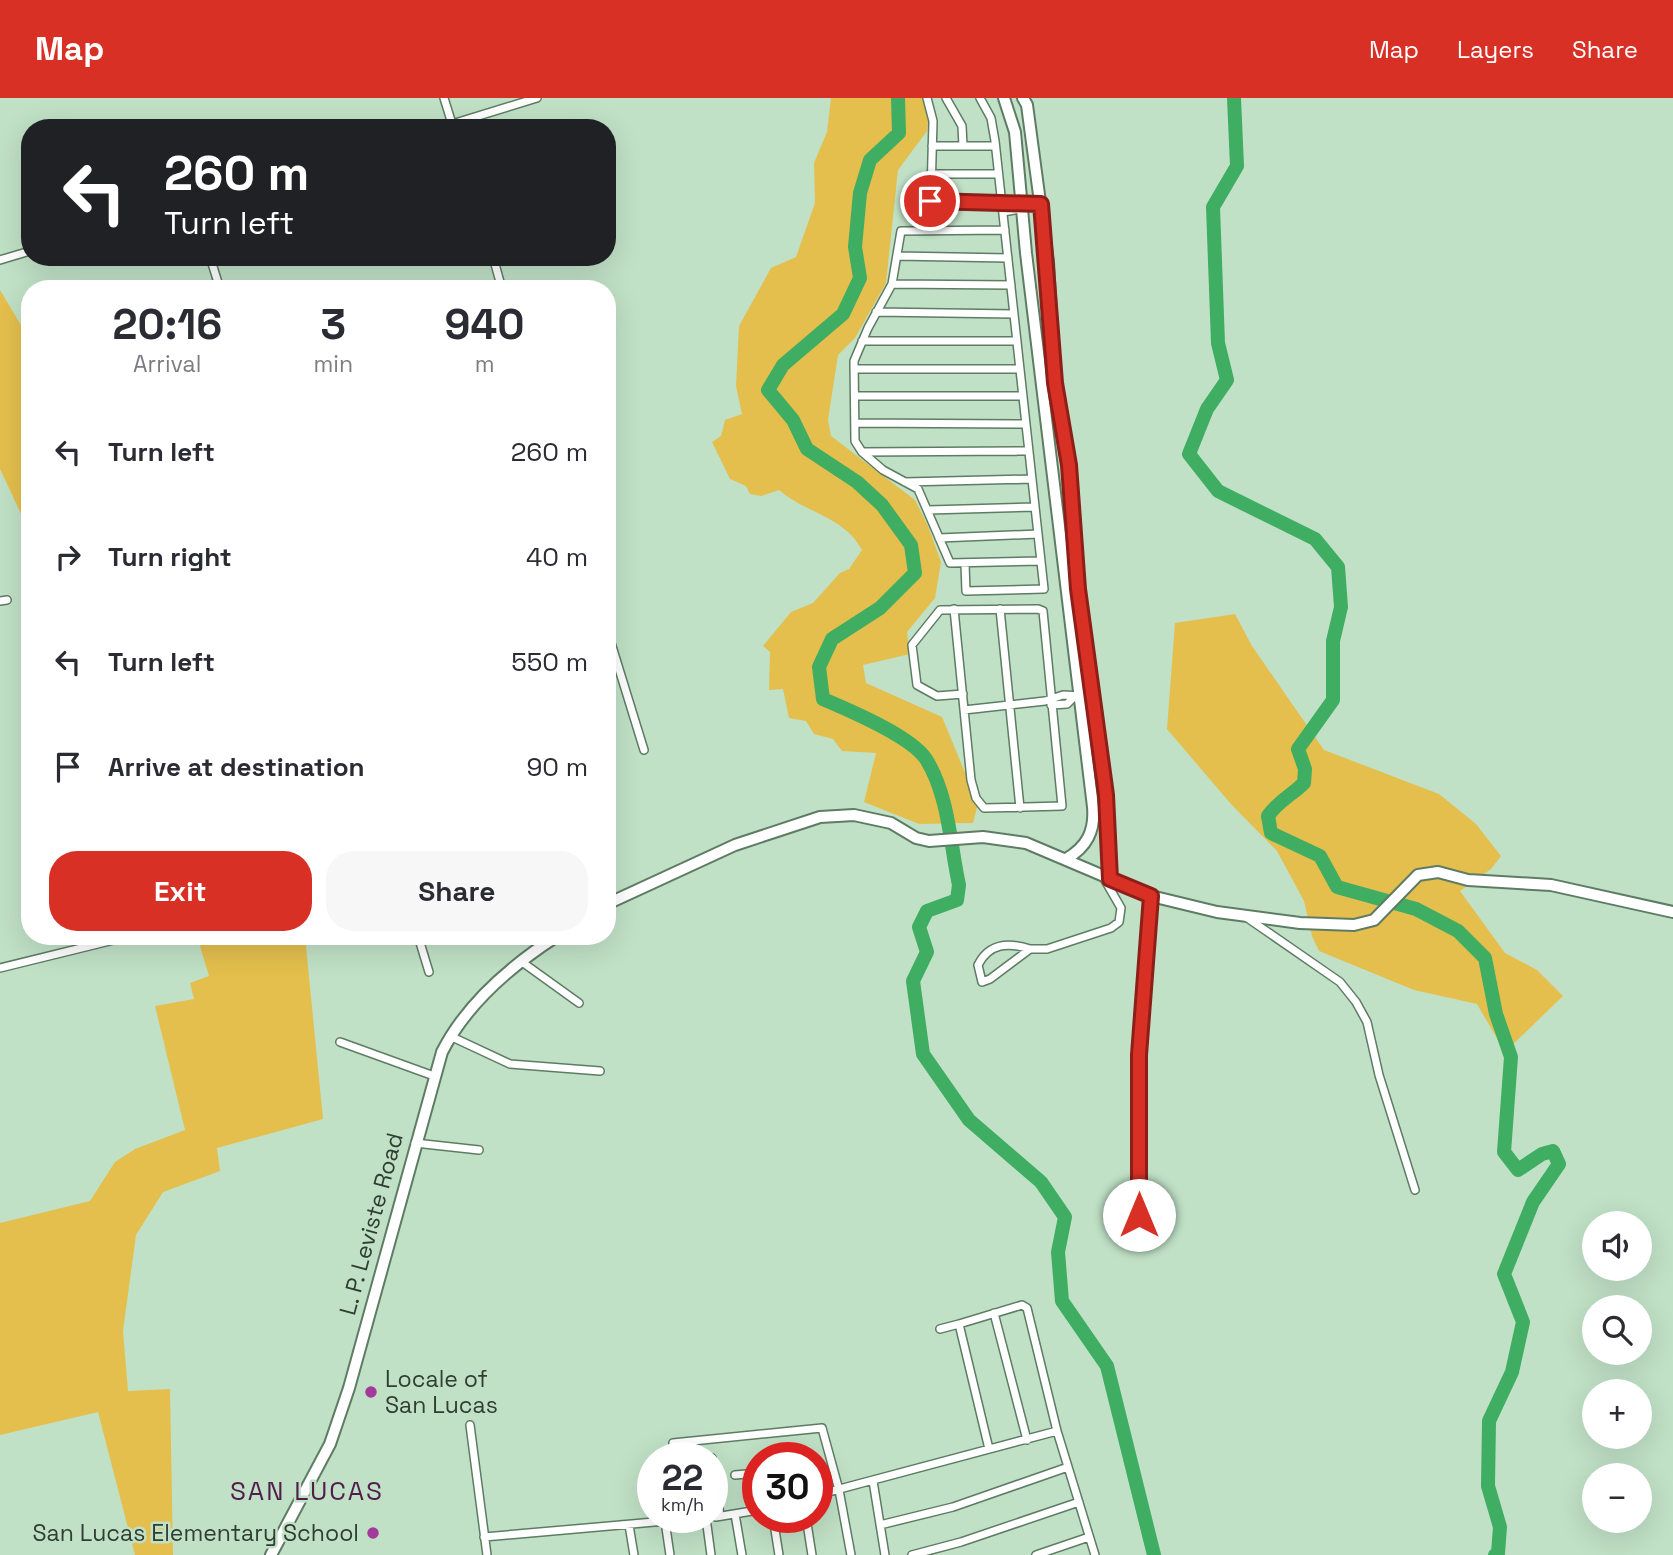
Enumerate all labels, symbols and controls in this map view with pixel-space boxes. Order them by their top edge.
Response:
text: Map [35,28,104,70]
text: Map [1369,34,1419,65]
text: Layers [1457,34,1534,65]
text: Share [1572,34,1638,65]
text: 260 m [164,142,309,204]
icon: left [49,147,140,238]
pin [900,171,960,231]
icon: arrive [911,182,949,220]
text: Turn left [164,203,294,243]
text: 20:16 [112,298,222,351]
text: 3 [321,298,346,351]
text: 940 [445,298,524,351]
text: Arrival [133,349,201,379]
text: min [314,349,353,379]
text: m [475,349,494,379]
icon: left [49,433,87,471]
text: Turn left [108,435,215,469]
text: 260 m [511,435,588,469]
icon: right [49,538,87,576]
text: Turn right [108,540,232,574]
text: 40 m [526,540,588,574]
icon: left [49,643,87,681]
text: Turn left [108,645,215,679]
text: 550 m [511,645,588,679]
icon: arrive [49,748,87,786]
text: Arrive at destination [108,750,365,784]
text: 90 m [526,750,588,784]
button: Exit [49,851,312,931]
button: Share [326,851,588,931]
street label: L. P. Leviste Road [332,1130,410,1318]
position arrow [1102,1178,1176,1252]
map controls [1582,1211,1652,1533]
button: sound [1582,1211,1652,1281]
button: search [1582,1295,1652,1365]
place label: Locale of San Lucas [385,1364,498,1420]
button: + [1582,1379,1652,1449]
marker: Locale of San Lucas [363,1384,379,1400]
speed limit sign: 30 [742,1442,833,1533]
text: 22 [662,1456,703,1500]
button: − [1582,1463,1652,1533]
district label: SAN LUCAS [230,1474,384,1508]
text: km/h [661,1493,704,1516]
place label: San Lucas Elementary School [32,1518,359,1548]
marker: San Lucas Elementary School [365,1525,381,1541]

